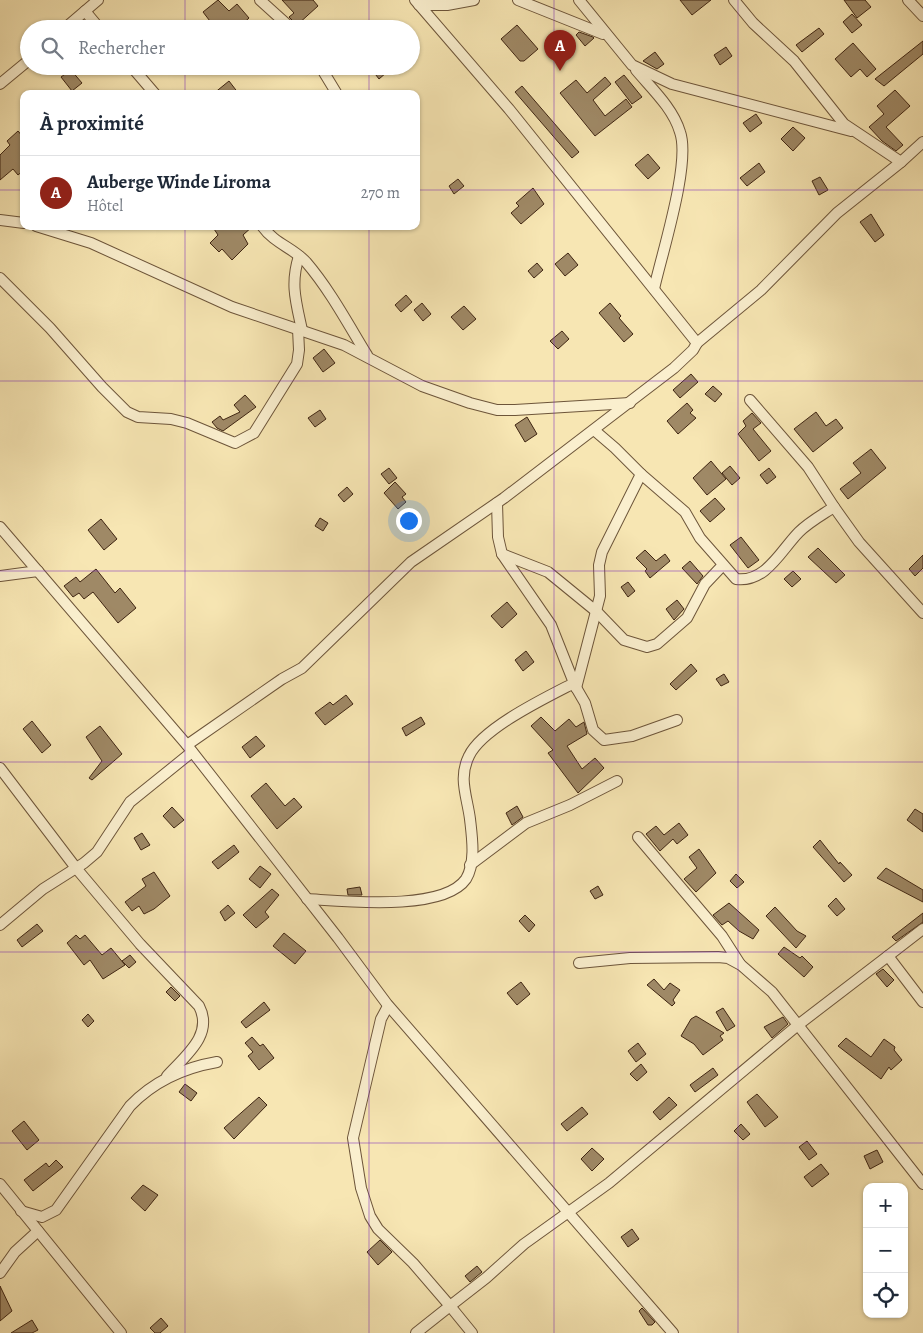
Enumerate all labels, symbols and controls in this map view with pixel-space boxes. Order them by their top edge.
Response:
search box [20,20,420,75]
pin: A [544,30,576,71]
icon: search [38,34,66,62]
text: Rechercher [78,35,165,61]
text: À proximité [40,109,144,137]
text: Auberge Winde Liroma [87,169,271,195]
text: A [51,182,61,204]
text: 270 m [361,182,400,204]
text: Hôtel [87,195,123,217]
your location [396,508,422,534]
map controls [863,1183,908,1318]
button: + [863,1183,908,1228]
button: − [863,1228,908,1273]
button: locate [863,1273,908,1318]

